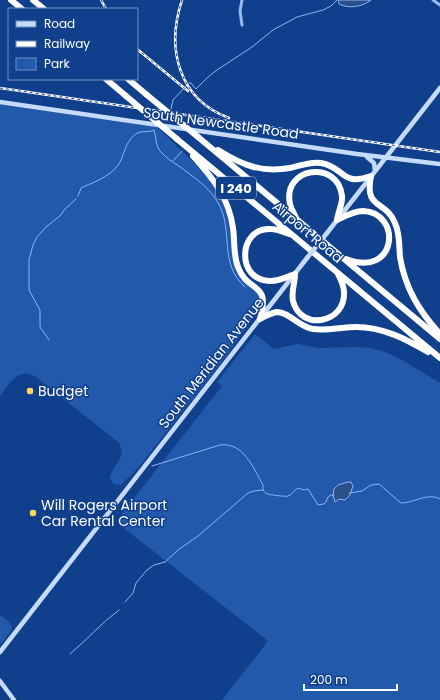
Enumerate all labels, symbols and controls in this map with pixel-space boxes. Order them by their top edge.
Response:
legend [8,8,138,80]
text: Road [44,15,75,32]
text: Railway [44,35,90,52]
text: Park [44,55,71,72]
street label: South Newcastle Road [142,102,300,144]
road number: I 240 [216,177,256,199]
street label: Airport Road [268,196,348,268]
street label: South Meridian Avenue [154,293,269,433]
place label: Budget [38,381,88,401]
marker: Budget [25,386,35,396]
place label: Will Rogers Airport Car Rental Center [41,495,167,531]
marker: Will Rogers Airport Car Rental Center [28,508,38,518]
scale bar [304,666,397,692]
text: 200 m [310,671,348,688]

